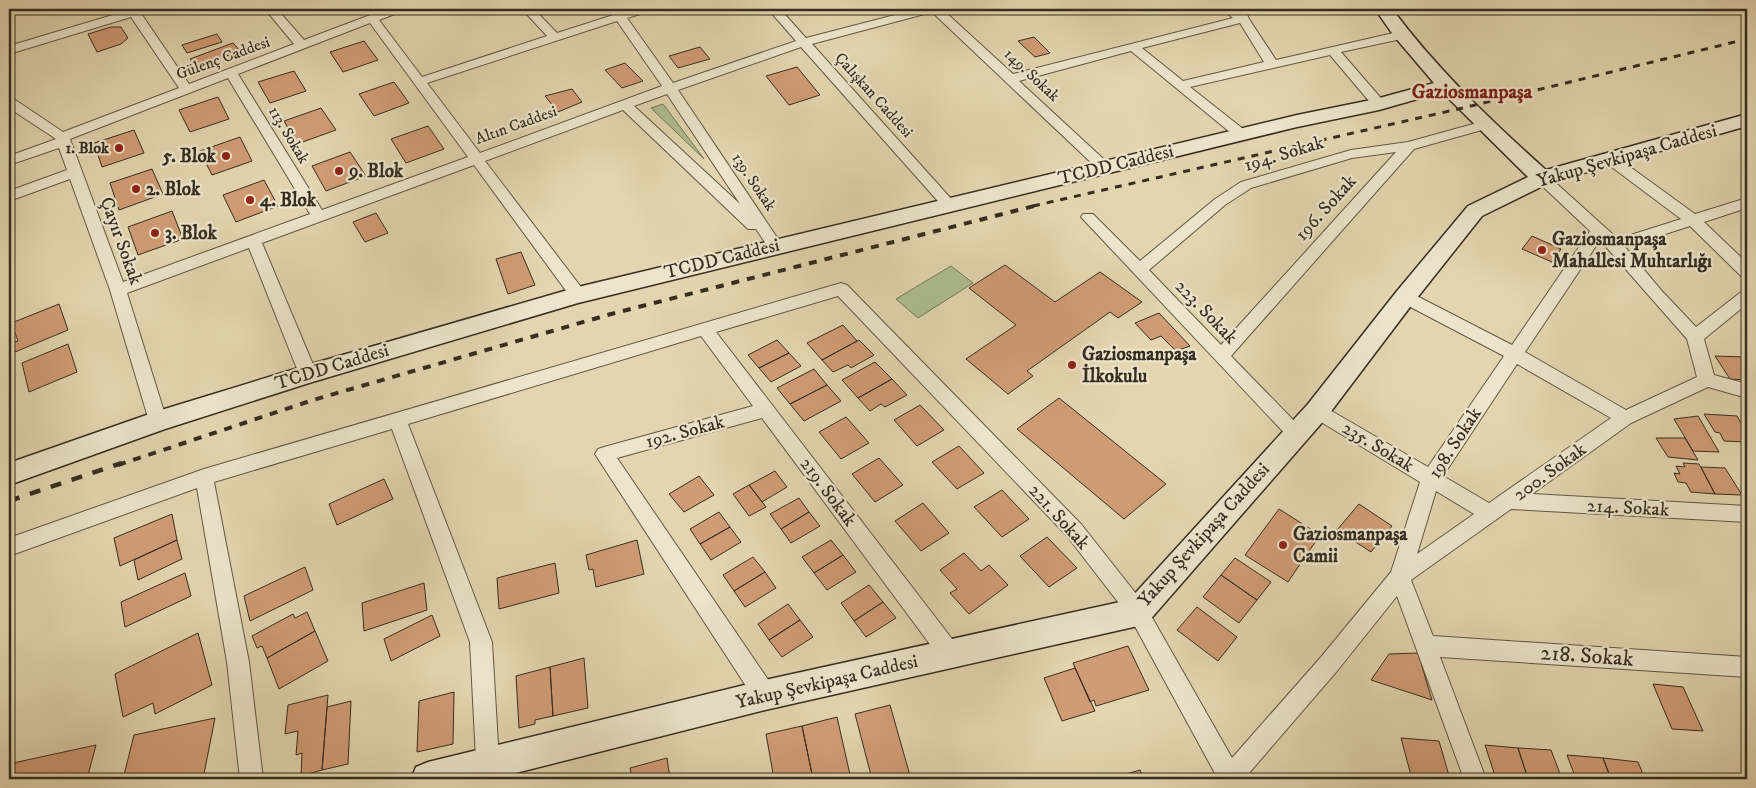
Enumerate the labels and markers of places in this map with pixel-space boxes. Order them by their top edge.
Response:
place label: 1. Blok [65,138,110,158]
marker: 1. Blok [113,142,125,154]
place label: 5. Blok [161,145,217,168]
marker: 5. Blok [220,150,232,162]
place label: 9. Blok [347,160,404,183]
marker: 9. Blok [333,165,345,177]
place label: 2. Blok [146,178,201,201]
marker: 2. Blok [130,183,142,195]
place label: 4. Blok [260,189,317,212]
marker: 4. Blok [244,194,256,206]
place label: 3. Blok [165,222,217,245]
marker: 3. Blok [149,227,161,239]
place label: Gaziosmanpaşa Mahallesi Muhtarlığı [1552,228,1712,273]
marker: Gaziosmanpaşa Mahallesi Muhtarlığı [1536,244,1548,256]
place label: Gaziosmanpaşa İlkokulu [1082,343,1197,388]
marker: Gaziosmanpaşa İlkokulu [1066,359,1078,371]
place label: Gaziosmanpaşa Camii [1293,523,1408,568]
marker: Gaziosmanpaşa Camii [1277,539,1289,551]

